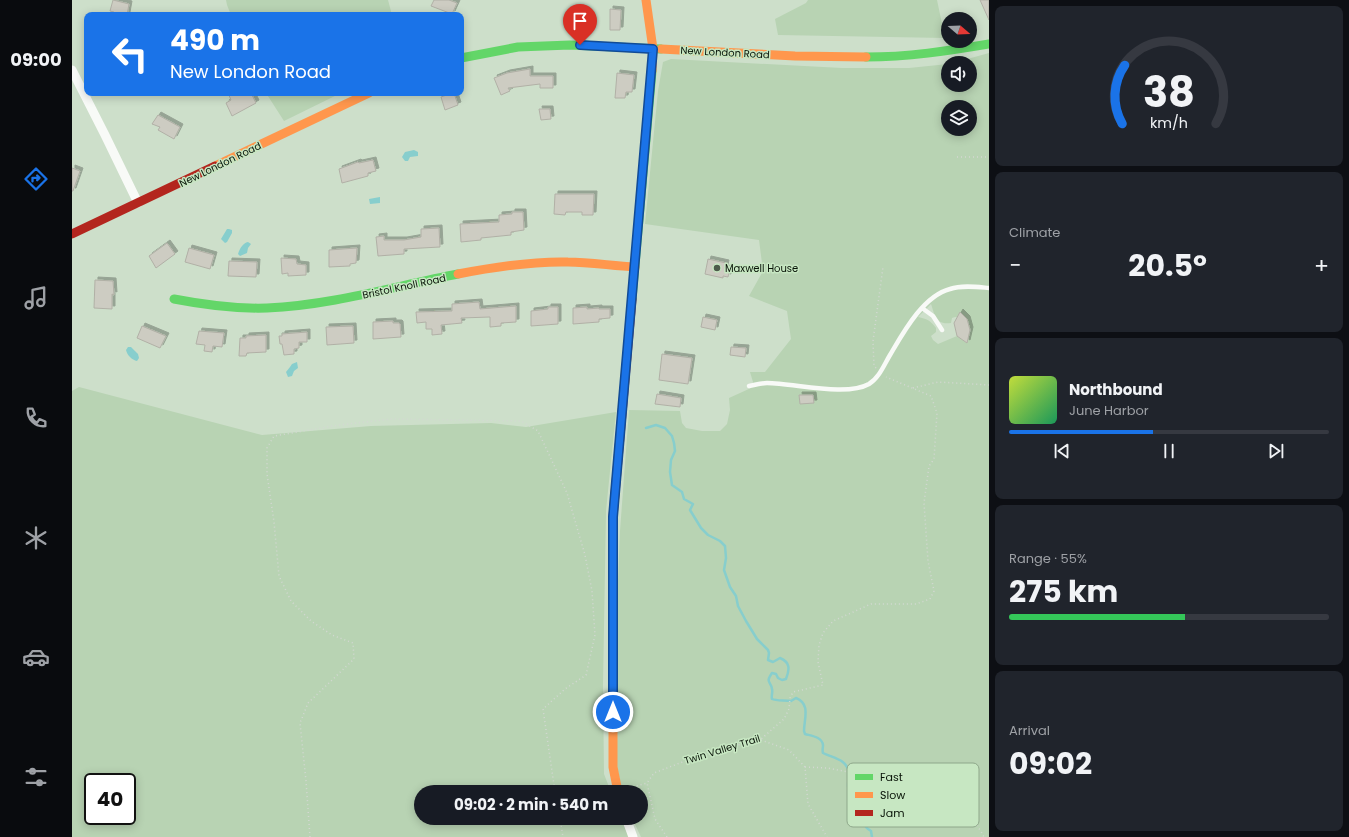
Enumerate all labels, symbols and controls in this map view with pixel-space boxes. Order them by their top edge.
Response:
pin [563,4,597,45]
icon: arrive [569,10,591,32]
north arrow [941,12,977,48]
map controls [941,12,977,136]
text: 490 m [170,21,260,60]
icon: left [104,28,156,80]
street label: New London Road [680,43,770,62]
text: 09:00 [10,47,62,72]
button: sound [941,56,977,92]
text: New London Road [170,59,331,84]
text: 38 [1143,63,1195,122]
button: layers [941,100,977,136]
text: km/h [1150,113,1188,133]
street label: New London Road [177,138,264,191]
icon: directions [22,165,50,193]
text: Climate [1009,223,1060,242]
text: 20.5° [1128,244,1207,287]
text: − [1009,250,1021,281]
text: + [1314,250,1329,281]
place label: Maxwell House [725,261,798,276]
marker: Maxwell House [712,263,722,273]
street label: Bristol Knoll Road [361,270,447,303]
icon: music [22,284,50,312]
text: Northbound [1069,379,1163,400]
text: June Harbor [1069,401,1149,420]
icon: phone [22,404,50,432]
icon: previous [1051,440,1073,462]
icon: pause [1158,440,1180,462]
icon: next [1265,440,1287,462]
icon: climate [22,524,50,552]
text: Range · 55% [1009,549,1087,568]
text: 275 km [1009,570,1118,613]
icon: car [22,643,50,671]
position arrow [592,691,634,733]
text: Arrival [1009,721,1050,740]
street label: Twin Valley Trail [682,731,762,768]
text: 09:02 [1009,742,1092,785]
icon: filters [22,763,50,791]
legend [847,763,979,827]
text: Fast [880,769,903,785]
speed limit sign: 40 [84,773,136,825]
text: Slow [880,787,905,803]
text: 09:02 · 2 min · 540 m [454,794,608,815]
text: Jam [880,805,905,821]

